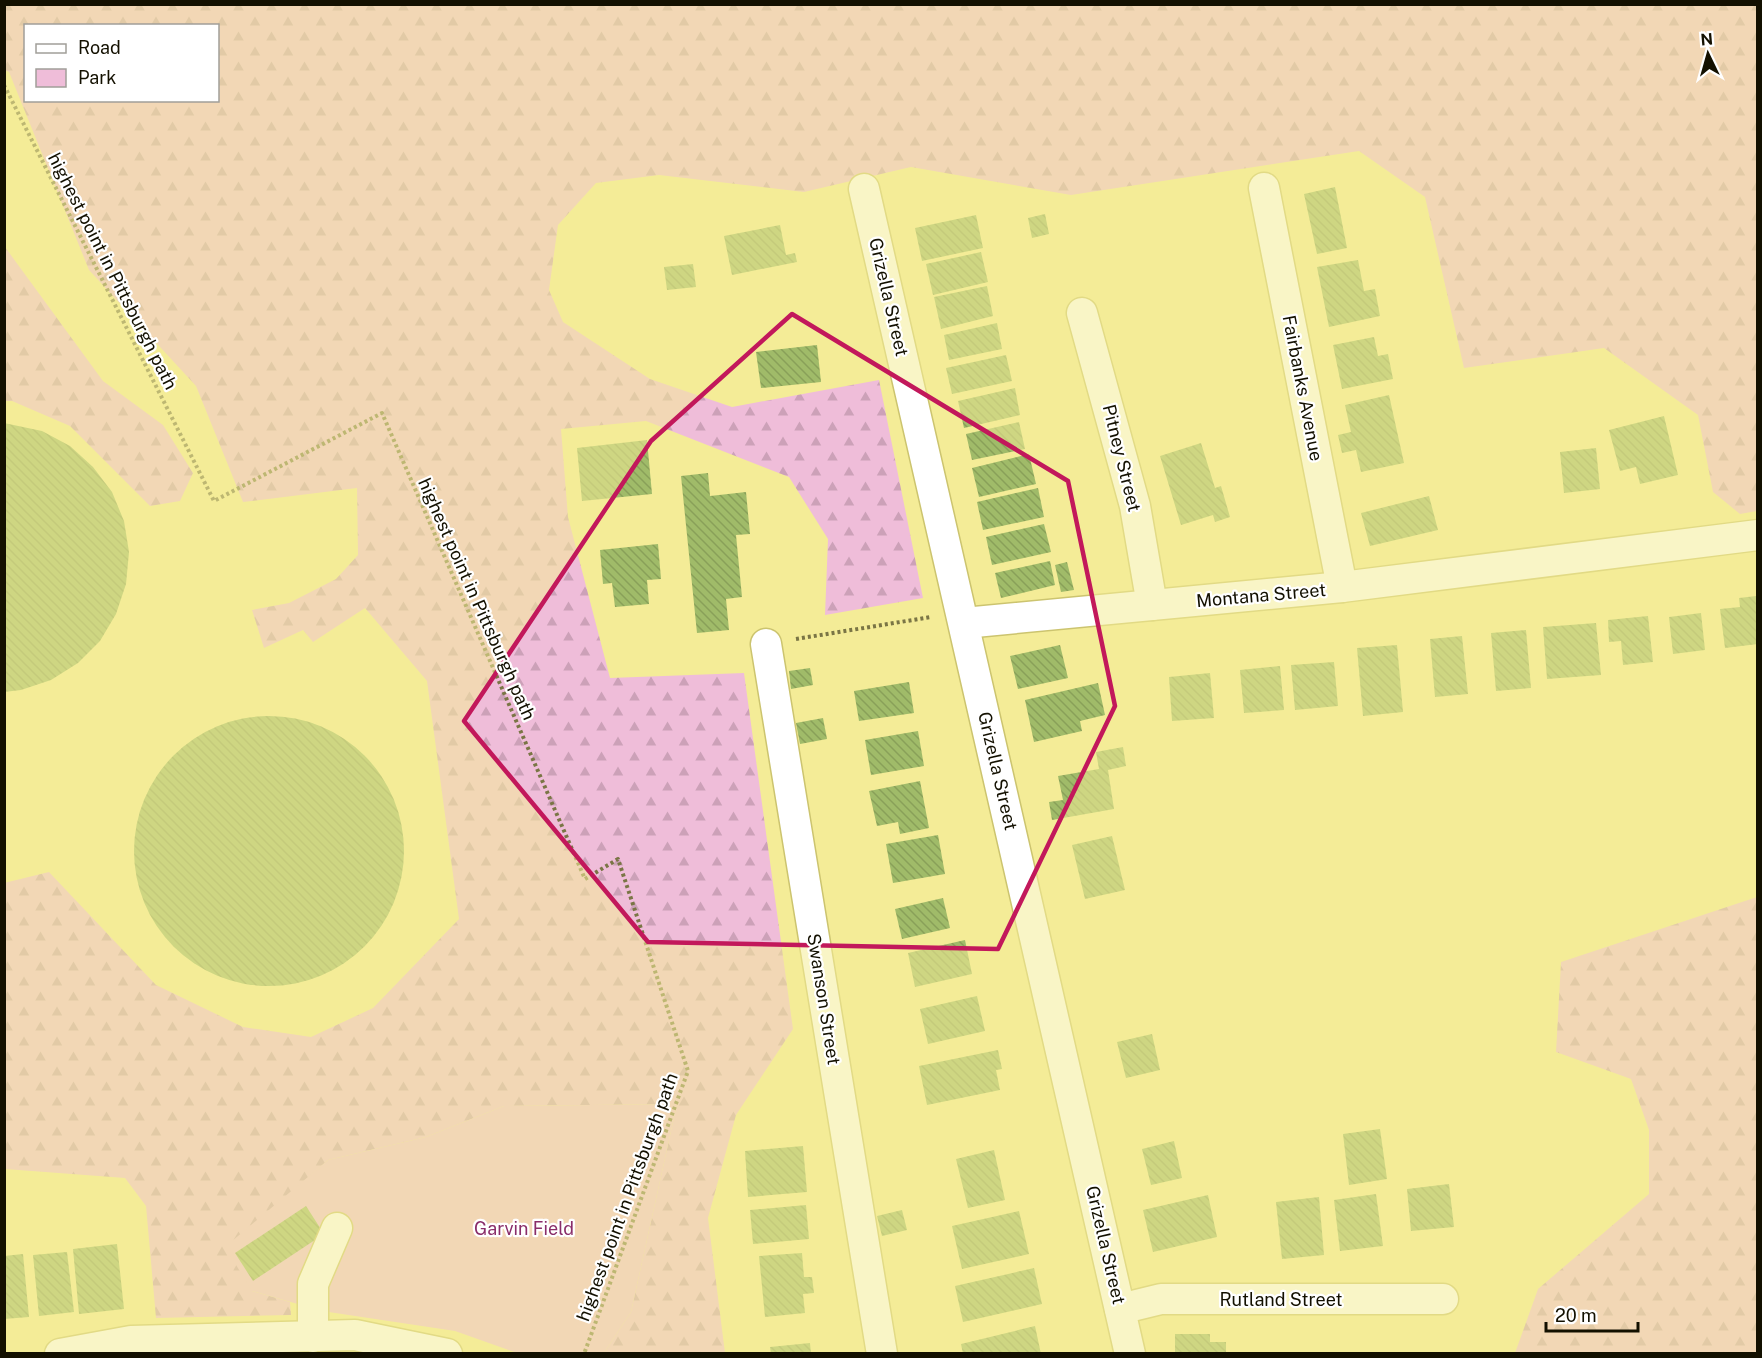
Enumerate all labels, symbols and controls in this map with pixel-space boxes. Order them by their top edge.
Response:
legend [24,24,219,102]
north arrow [1678,24,1738,84]
text: N [1700,30,1714,50]
text: Road [78,37,121,58]
text: Park [78,67,116,88]
street label: highest point in Pittsburgh path [44,149,182,393]
street label: Grizella Street [865,236,913,358]
street label: Fairbanks Avenue [1279,313,1327,463]
street label: Pitney Street [1099,402,1145,514]
street label: highest point in Pittsburgh path [414,475,540,723]
street label: Montana Street [1195,579,1327,611]
street label: Grizella Street [974,710,1022,832]
street label: Swanson Street [803,932,845,1066]
street label: highest point in Pittsburgh path [572,1070,682,1324]
street label: Grizella Street [1082,1184,1130,1306]
park label: Garvin Field [474,1218,574,1239]
street label: Rutland Street [1220,1289,1342,1310]
scale bar [1546,1295,1638,1333]
text: 20 m [1555,1305,1597,1326]

